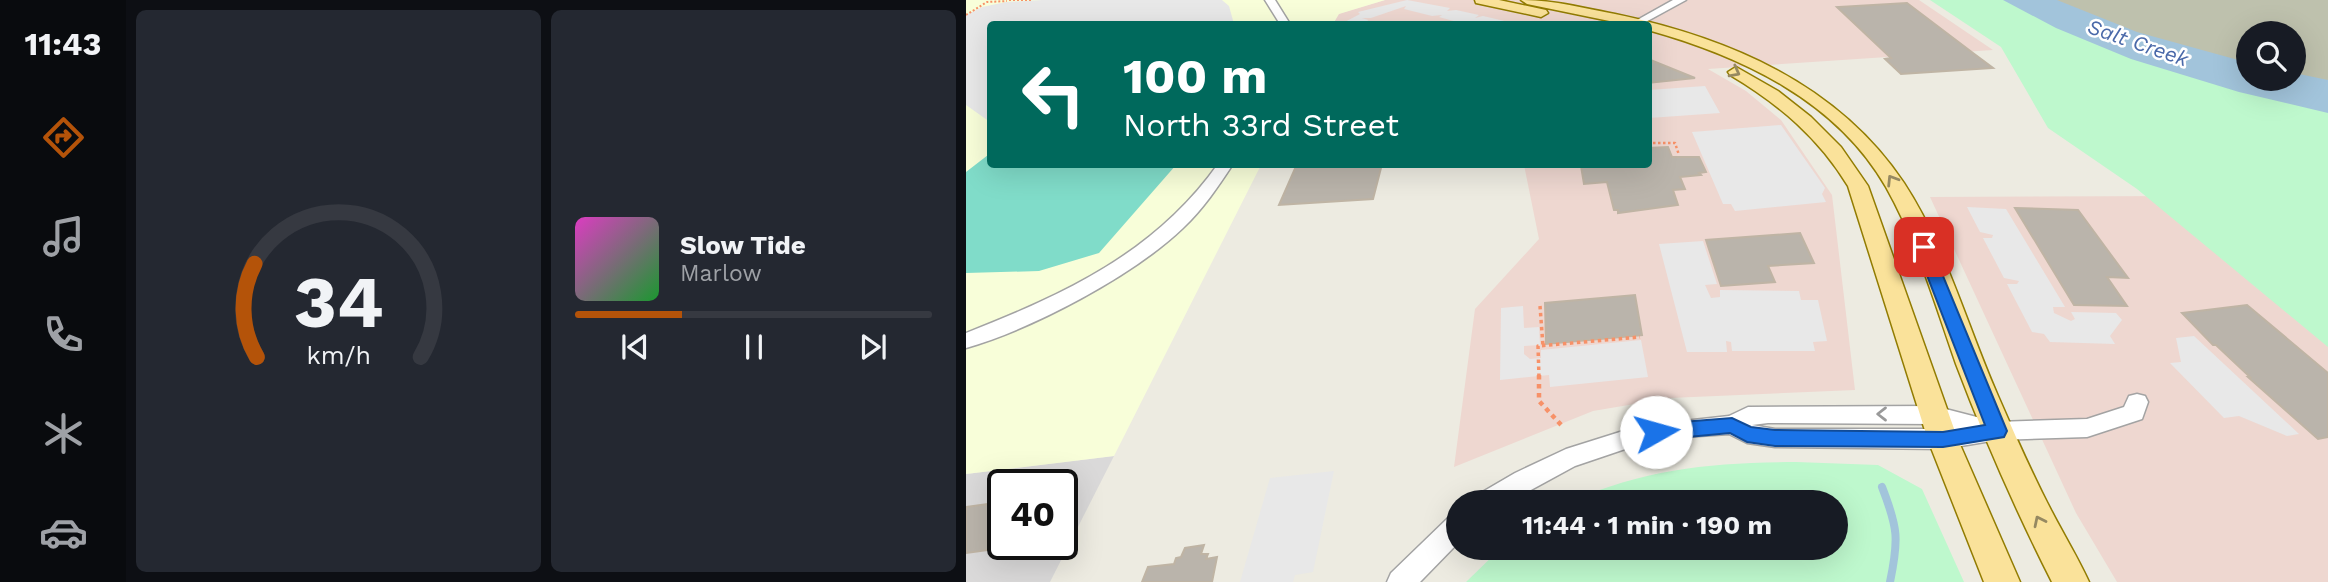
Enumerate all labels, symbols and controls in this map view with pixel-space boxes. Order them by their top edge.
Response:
water label: Salt Creek [2084,14,2192,72]
map controls [2236,21,2306,91]
button: search [2236,21,2306,91]
text: 11:43 [25,25,101,63]
text: 100 m [1123,47,1267,105]
icon: left [1008,49,1099,140]
one-way arrow [1728,63,1740,77]
text: North 33rd Street [1123,106,1399,144]
icon: directions [39,113,88,162]
one-way arrow [1887,175,1900,188]
icon: music [39,212,88,261]
pin [1894,217,1954,277]
icon: arrive [1905,228,1943,266]
text: Slow Tide [680,230,806,260]
text: 34 [293,259,384,345]
text: Marlow [680,260,762,287]
icon: phone [39,310,88,359]
icon: previous [616,328,654,366]
icon: pause [735,328,773,366]
icon: next [854,328,892,366]
text: km/h [306,341,371,370]
position arrow [1619,395,1693,469]
one-way arrow [1876,406,1887,422]
icon: climate [39,409,88,458]
speed limit sign: 40 [987,469,1078,560]
icon: car [39,508,88,557]
text: 11:44 · 1 min · 190 m [1522,510,1772,540]
one-way arrow [2034,516,2048,528]

